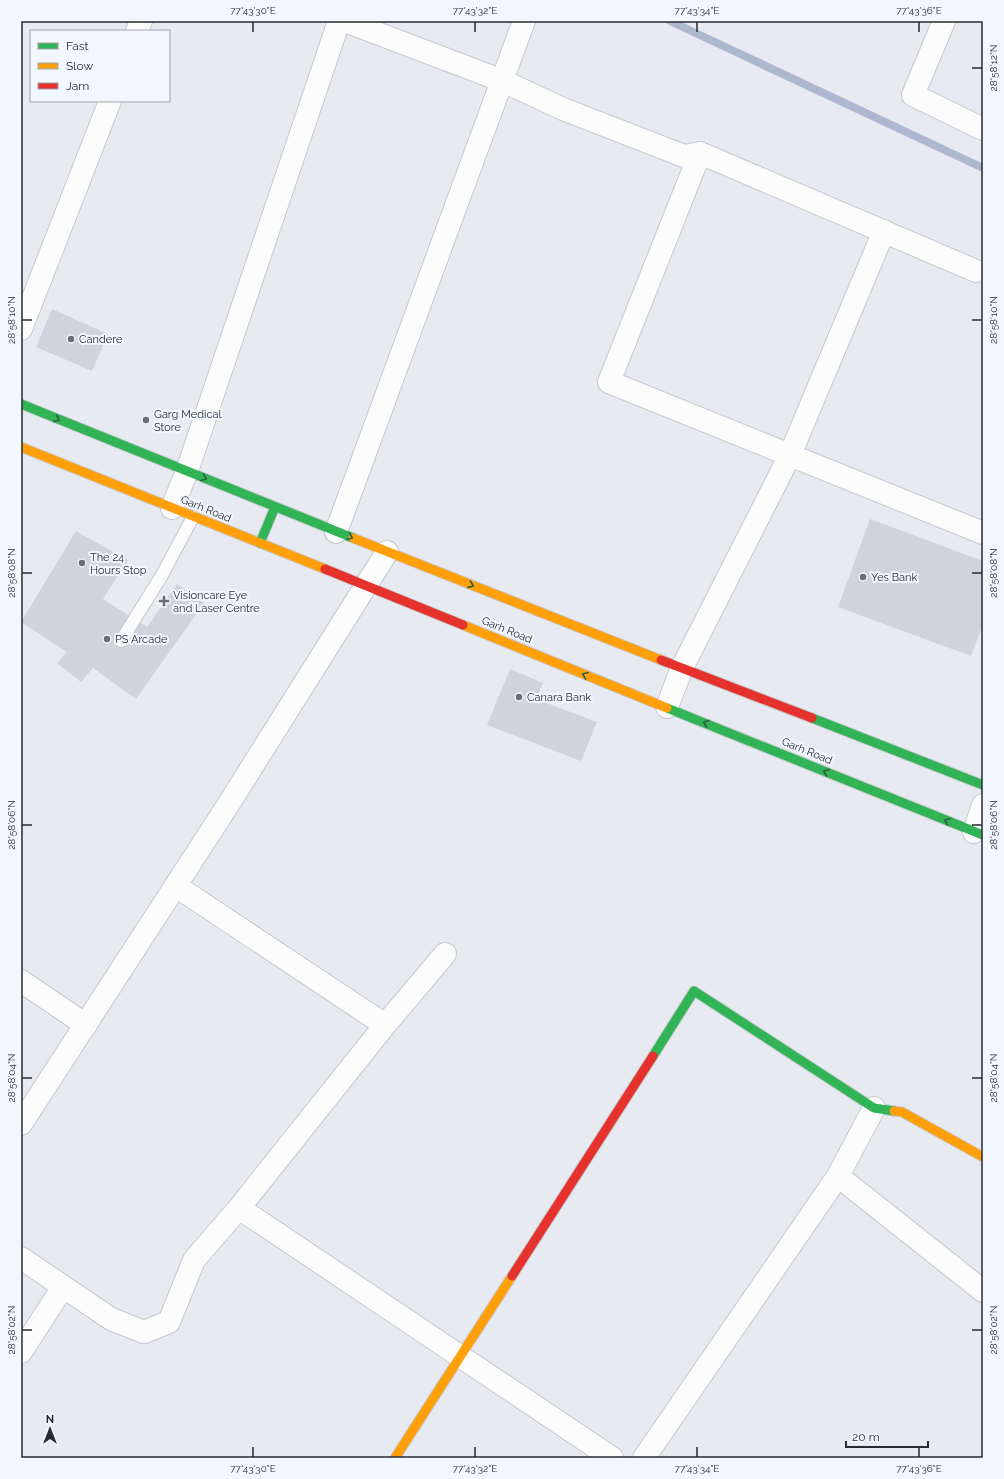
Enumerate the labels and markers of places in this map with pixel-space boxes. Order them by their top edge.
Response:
place label: Candere [79,333,123,346]
marker: Candere [66,334,76,344]
place label: Garg Medical Store [154,408,221,434]
marker: Garg Medical Store [141,415,151,425]
place label: The 24 Hours Stop [90,551,147,577]
marker: The 24 Hours Stop [77,558,87,568]
place label: Yes Bank [871,571,917,584]
marker: Yes Bank [858,572,868,582]
place label: Visioncare Eye and Laser Centre [173,589,260,615]
marker: Visioncare Eye and Laser Centre [158,595,170,607]
place label: PS Arcade [115,633,168,646]
marker: PS Arcade [102,634,112,644]
place label: Canara Bank [527,691,591,704]
marker: Canara Bank [514,692,524,702]

